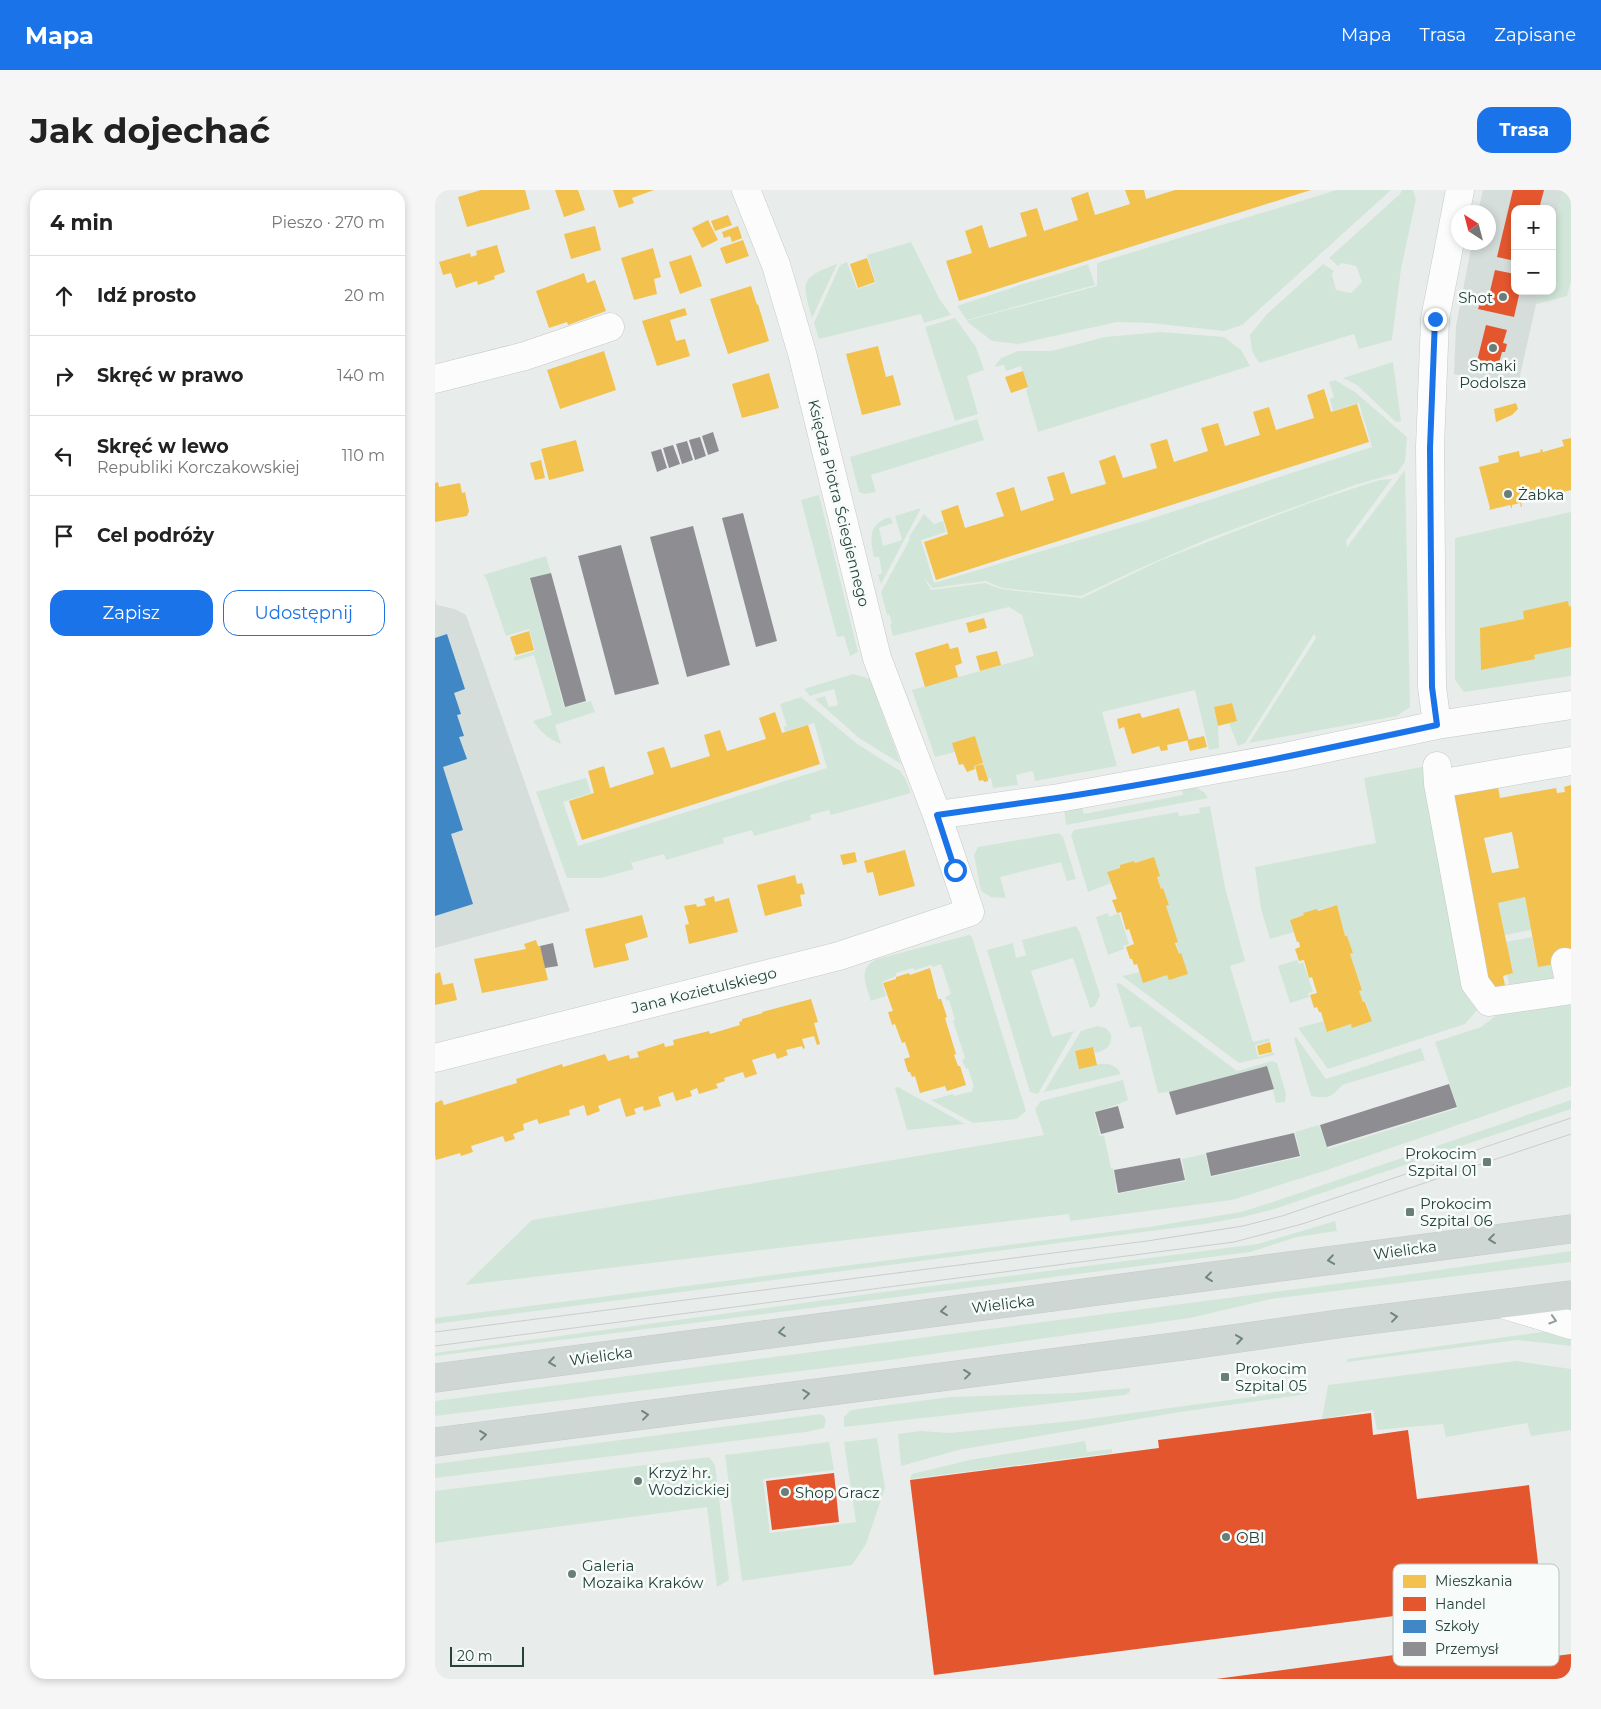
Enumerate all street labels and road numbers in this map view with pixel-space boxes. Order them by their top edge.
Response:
street label: Księdza Piotra Ściegiennego [804,397,874,609]
street label: Jana Kozietulskiego [628,963,779,1017]
street label: Wielicka [1372,1236,1438,1264]
street label: Wielicka [970,1291,1036,1317]
street label: Wielicka [568,1342,634,1370]

